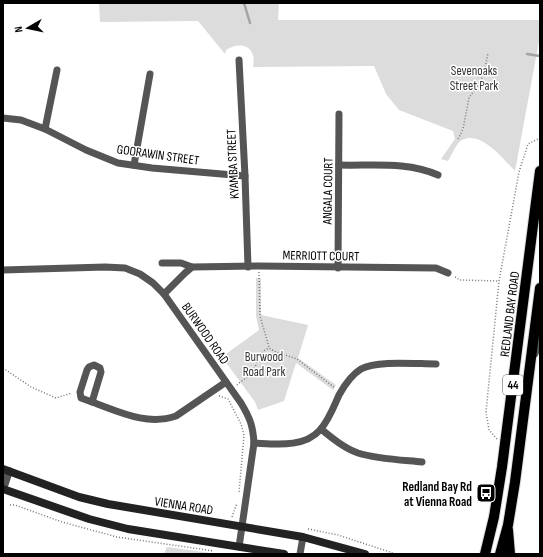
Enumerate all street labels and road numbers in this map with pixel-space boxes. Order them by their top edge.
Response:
street label: KYAMBA STREET [223,128,243,199]
street label: GOORAWIN STREET [116,141,200,169]
street label: ANGALA COURT [319,157,337,226]
street label: MERRIOTT COURT [282,247,359,265]
street label: REDLAND BAY ROAD [497,271,523,358]
street label: BURWOOD ROAD [178,299,232,368]
road number: 44 [503,375,523,395]
street label: VIENNA ROAD [153,493,214,519]

